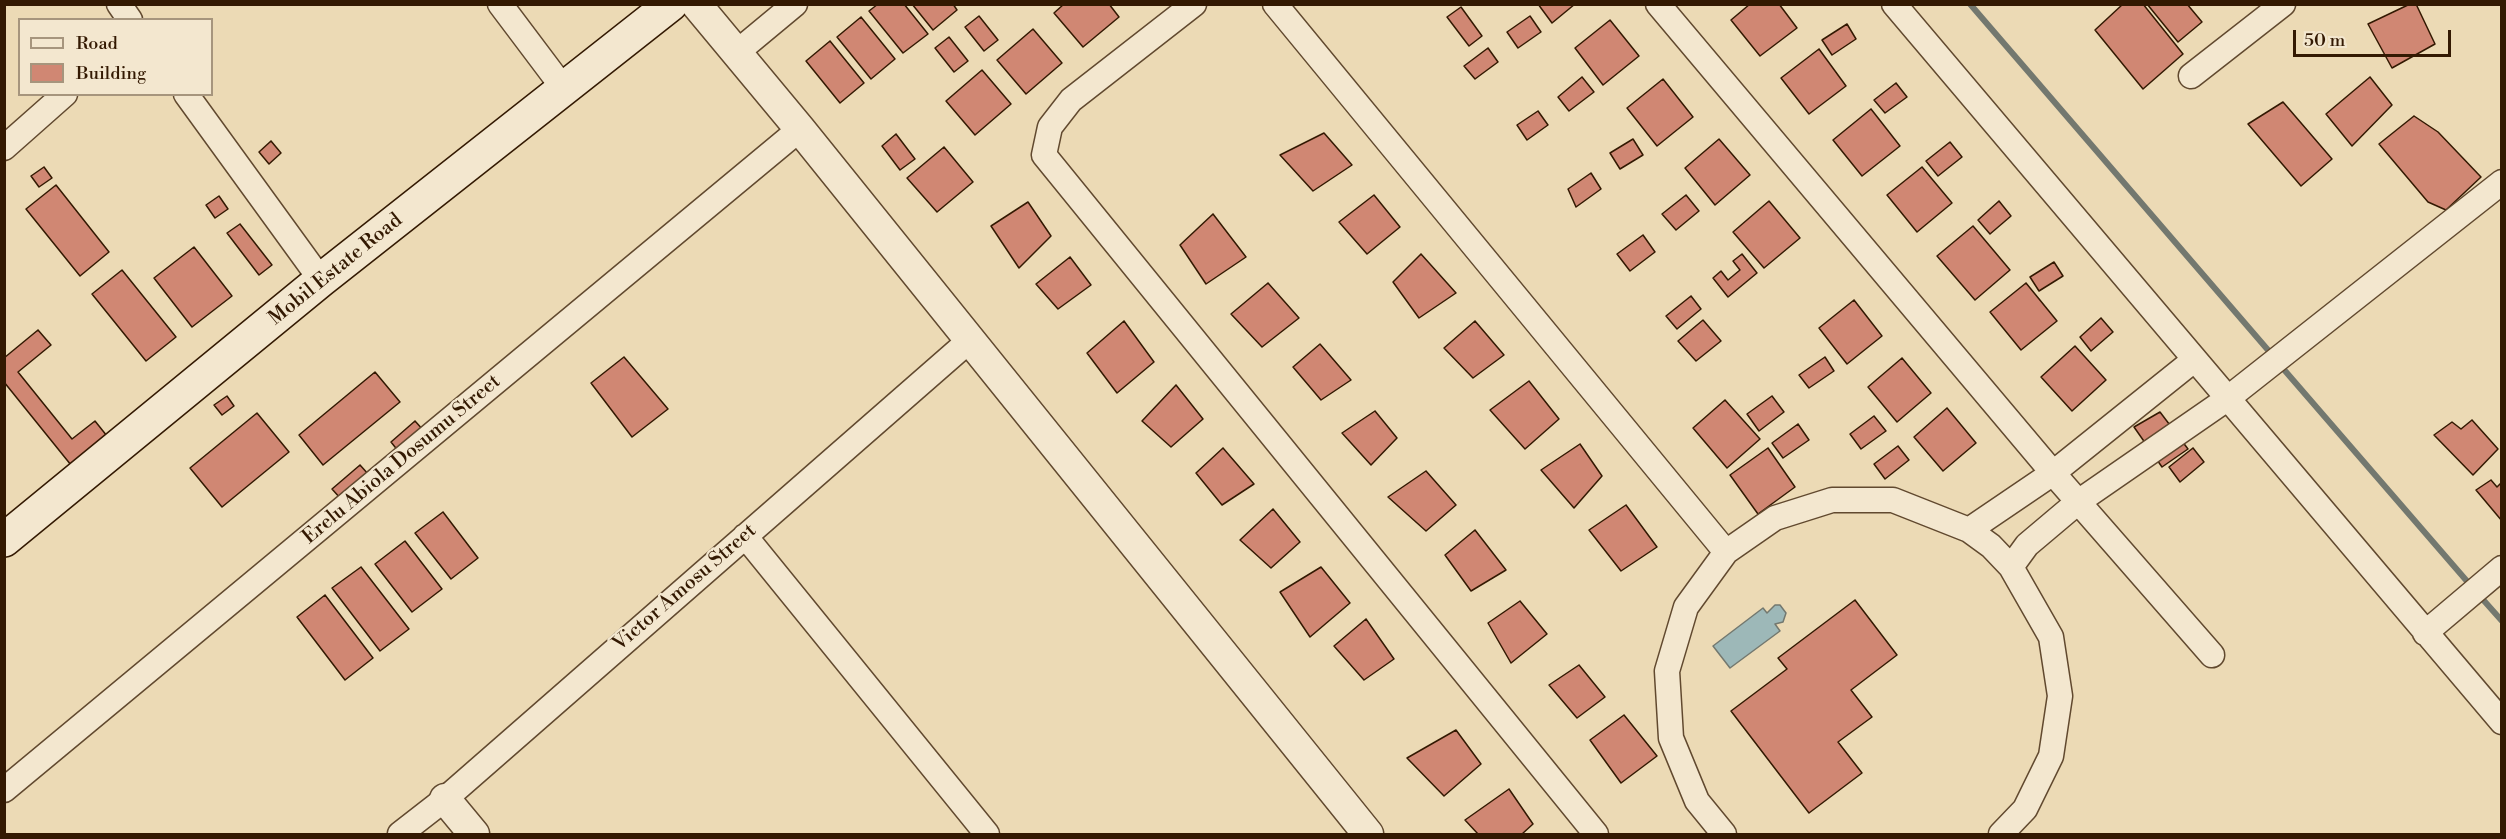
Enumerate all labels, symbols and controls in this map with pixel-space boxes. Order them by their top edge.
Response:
legend [18,18,213,96]
scale bar [2296,18,2454,56]
text: 50 m [2304,29,2345,52]
text: Road [76,32,118,55]
text: Building [76,62,146,85]
street label: Mobil Estate Road [264,209,408,331]
street label: Erelu Abiola Dosumu Street [298,370,506,550]
street label: Victor Amosu Street [609,519,761,657]

